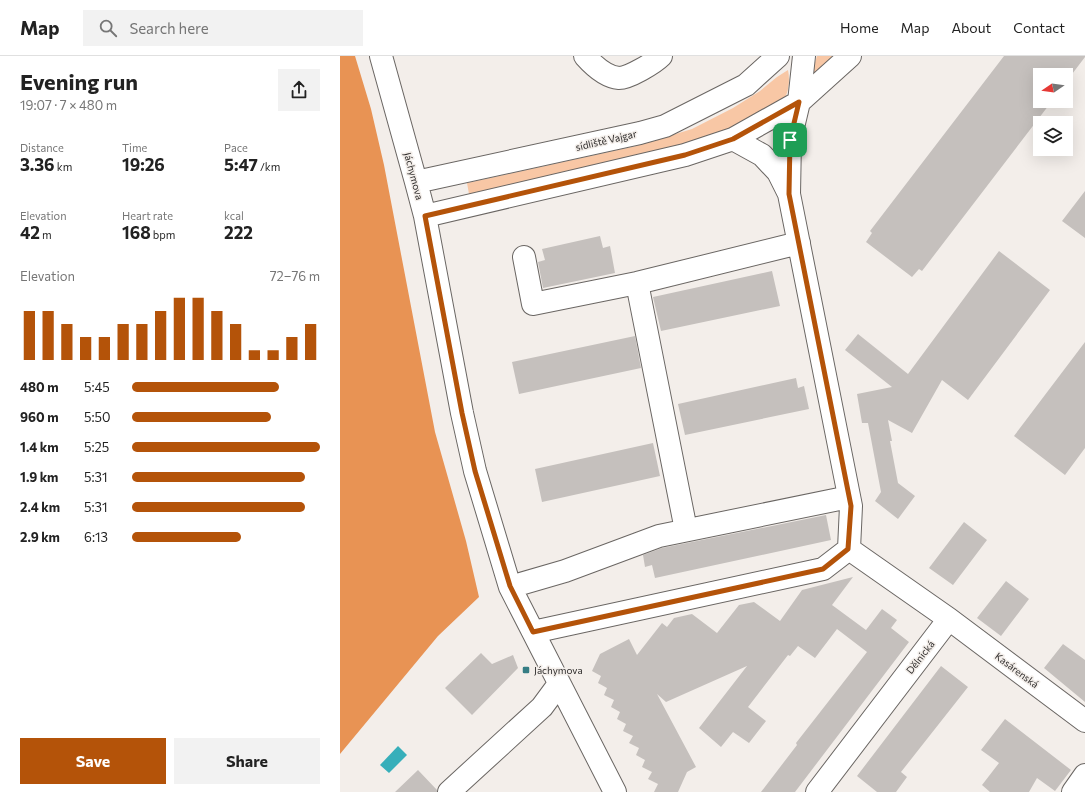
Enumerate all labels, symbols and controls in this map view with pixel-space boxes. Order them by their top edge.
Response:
search box [83,10,363,46]
text: Map [20,16,59,39]
icon: search [97,17,119,39]
text: Search here [129,19,209,37]
text: Home [840,19,879,36]
text: Map [901,19,929,36]
text: About [951,19,991,36]
text: Contact [1013,19,1065,36]
text: Evening run [20,68,138,95]
north arrow [1033,68,1073,108]
map controls [1033,68,1073,156]
button: share [278,69,320,111]
text: 19:07 · 7 × 480 m [20,97,117,113]
button: layers [1033,116,1073,156]
pin [773,123,807,157]
street label: sídliště Vajgar [574,127,638,153]
icon: arrive [779,129,801,151]
text: Distance [20,141,64,154]
text: Time [122,141,147,154]
text: Pace [224,141,248,154]
street label: Jáchymova [402,151,426,201]
text: 3.36 [20,154,55,175]
text: 19:26 [122,154,165,175]
text: 5:47 [224,154,258,175]
text: km [55,160,72,173]
text: /km [258,160,280,173]
text: Elevation [20,209,66,222]
text: Heart rate [122,209,173,222]
text: kcal [224,209,244,222]
text: 42 [20,222,40,243]
text: 168 [122,222,151,243]
text: 222 [224,222,253,243]
text: m [40,228,52,241]
text: bpm [151,228,175,241]
text: Elevation [20,268,75,284]
text: 72–76 m [270,268,320,284]
text: 480 m [20,379,58,395]
text: 5:45 [84,379,110,395]
text: 960 m [20,409,59,425]
text: 5:50 [84,409,111,425]
text: 1.4 km [20,439,59,455]
text: 5:25 [84,439,109,455]
text: 1.9 km [20,469,58,485]
text: 5:31 [84,469,108,485]
text: 2.4 km [20,499,60,515]
text: 5:31 [84,499,108,515]
text: 2.9 km [20,529,60,545]
text: 6:13 [84,529,108,545]
street label: Dělnická [903,638,937,676]
street label: Kasárenská [993,650,1041,690]
place label: Jáchymova [534,664,583,676]
marker: Jáchymova [521,665,531,675]
button: Save [20,738,166,784]
button: Share [174,738,320,784]

